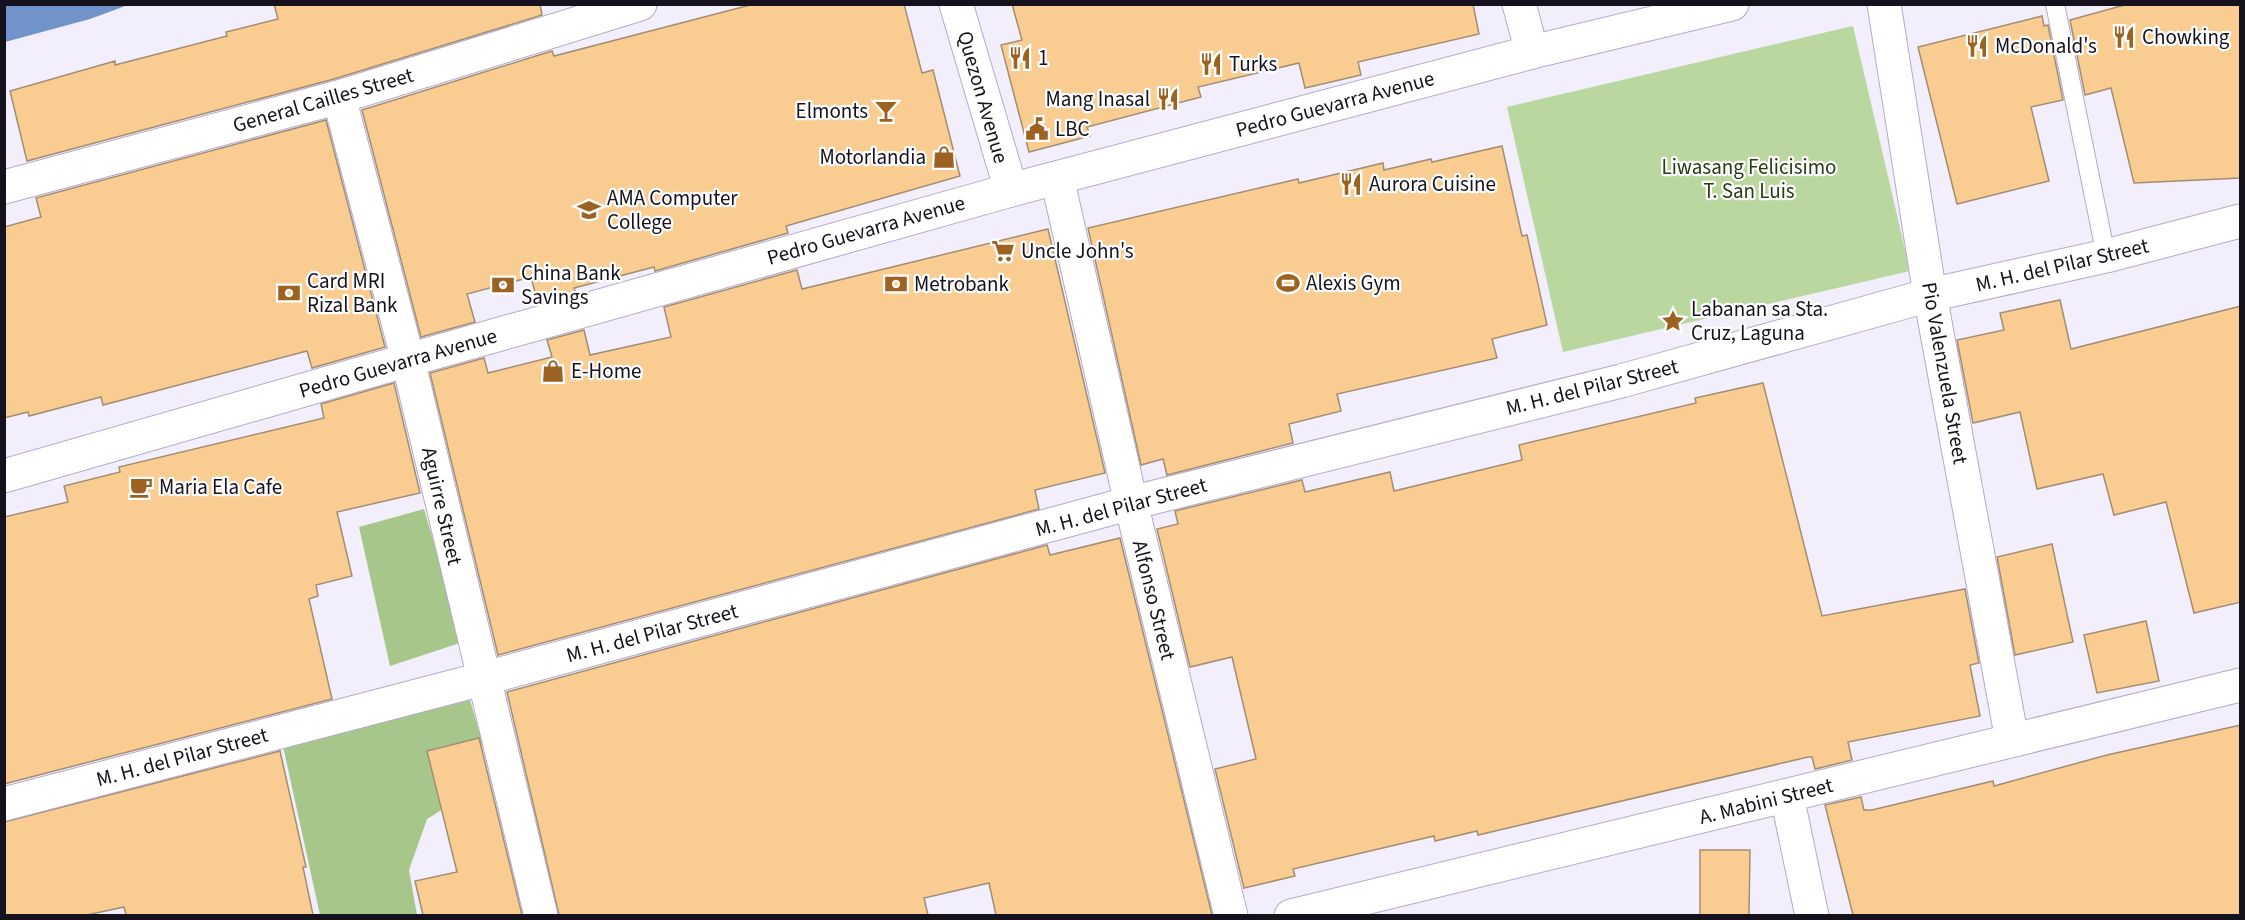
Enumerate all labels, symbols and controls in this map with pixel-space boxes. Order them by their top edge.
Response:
place label: Chowking [2142,22,2230,52]
restaurant icon: Chowking [2111,24,2137,50]
street label: Quezon Avenue [950,27,1016,167]
place label: McDonald's [1995,31,2097,61]
restaurant icon: McDonald's [1964,33,1990,59]
place label: 1 [1038,43,1048,73]
restaurant icon: 1 [1007,45,1033,71]
place label: Turks [1229,49,1277,79]
restaurant icon: Turks [1198,51,1224,77]
street label: General Cailles Street [229,60,417,140]
street label: Pedro Guevarra Avenue [1232,63,1438,145]
place label: Mang Inasal [1046,84,1150,114]
restaurant icon: Mang Inasal [1155,86,1181,112]
place label: Elmonts [796,96,868,126]
bar icon: Elmonts [873,98,899,124]
place label: LBC [1055,114,1090,144]
public building icon: LBC [1024,116,1050,142]
place label: Motorlandia [819,142,926,172]
shop icon: Motorlandia [931,144,957,170]
park label: Liwasang Felicisimo T. San Luis [1661,152,1837,206]
place label: Aurora Cuisine [1369,169,1496,199]
restaurant icon: Aurora Cuisine [1338,171,1364,197]
place label: AMA Computer College [607,183,738,237]
street label: Pedro Guevarra Avenue [764,187,968,273]
school or university icon: AMA Computer College [576,197,602,223]
street label: M. H. del Pilar Street [1973,231,2151,299]
place label: Uncle John's [1021,236,1134,266]
supermarket icon: Uncle John's [990,238,1016,264]
place label: China Bank Savings [521,258,621,312]
place label: Card MRI Rizal Bank [307,266,398,320]
place label: Alexis Gym [1306,268,1401,298]
place label: Metrobank [914,269,1009,299]
sports icon: Alexis Gym [1275,270,1301,296]
bank icon: Metrobank [883,271,909,297]
bank icon: China Bank Savings [490,272,516,298]
bank icon: Card MRI Rizal Bank [276,280,302,306]
street label: Pio Valenzuela Street [1914,280,1976,466]
place label: Labanan sa Sta. Cruz, Laguna [1691,294,1828,348]
place icon: Labanan sa Sta. Cruz, Laguna [1660,308,1686,334]
street label: Pedro Guevarra Avenue [296,320,500,406]
street label: M. H. del Pilar Street [1503,351,1681,423]
place label: E-Home [571,356,642,386]
shop icon: E-Home [540,358,566,384]
street label: Aguirre Street [414,444,470,568]
street label: M. H. del Pilar Street [1032,470,1210,544]
place label: Maria Ela Cafe [159,472,282,502]
cafe icon: Maria Ela Cafe [128,474,154,500]
street label: Alfonso Street [1125,537,1183,663]
street label: M. H. del Pilar Street [563,596,741,670]
street label: M. H. del Pilar Street [93,720,271,794]
street label: A. Mabini Street [1696,770,1836,832]

